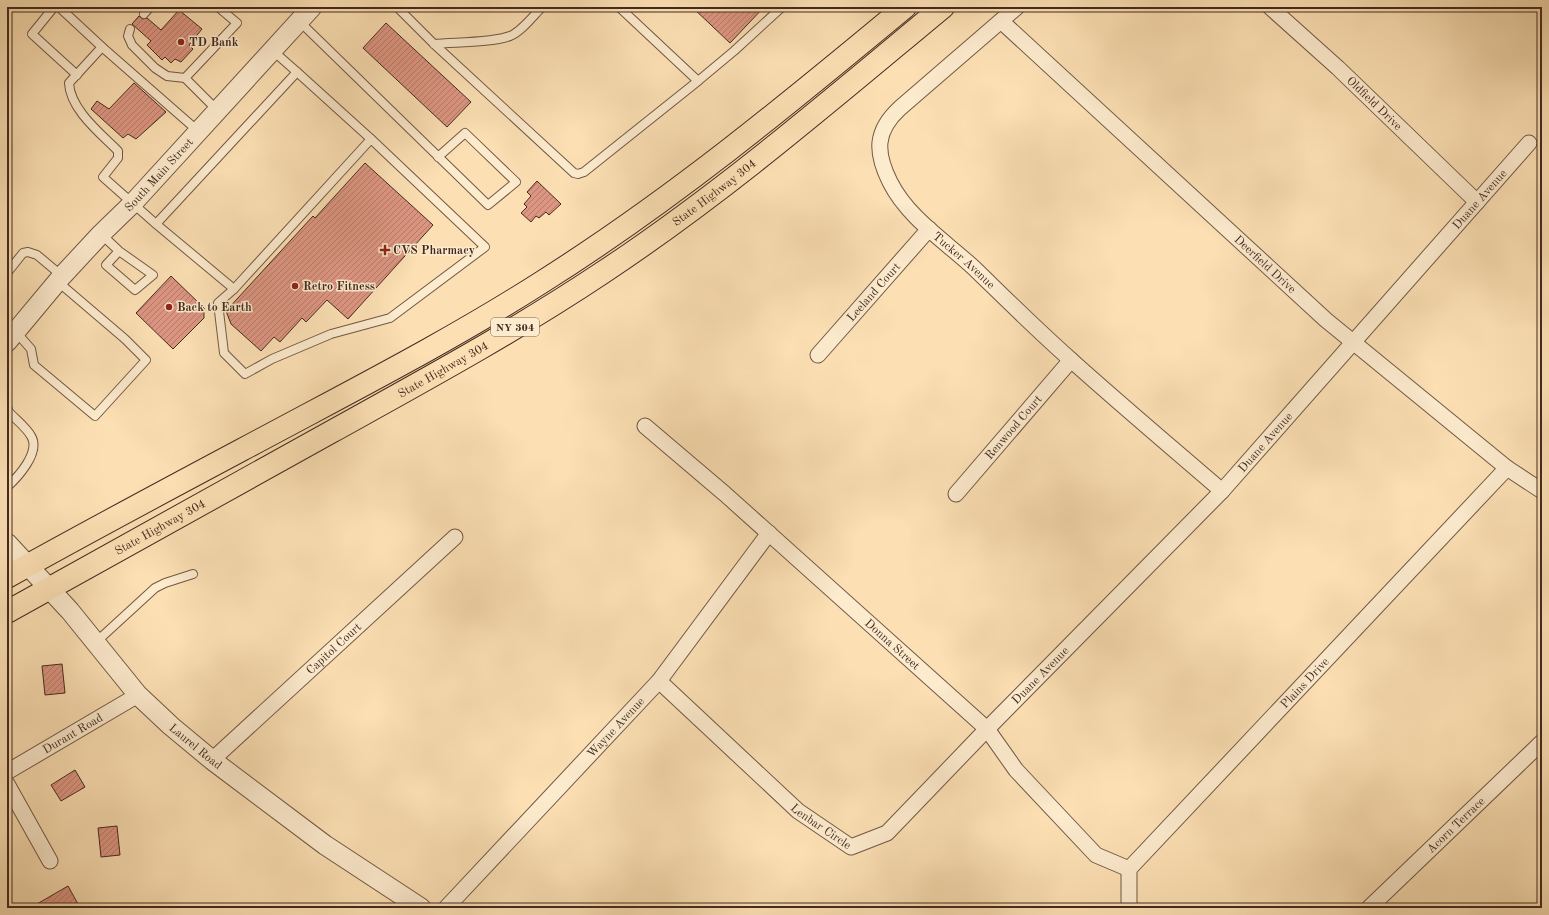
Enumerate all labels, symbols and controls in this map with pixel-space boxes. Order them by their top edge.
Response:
marker: TD Bank [176,37,186,47]
place label: TD Bank [189,37,239,49]
street label: Oldfield Drive [1344,75,1404,133]
street label: South Main Street [123,136,196,214]
street label: State Highway 304 [671,158,759,229]
street label: Duane Avenue [1451,167,1510,232]
street label: Tucker Avenue [930,230,997,292]
street label: Deerfield Drive [1231,234,1298,296]
marker: CVS Pharmacy [380,245,390,255]
place label: CVS Pharmacy [393,245,475,257]
street label: Leeland Court [845,261,903,324]
marker: Retro Fitness [290,281,300,291]
place label: Retro Fitness [303,281,375,293]
marker: Back to Earth [164,302,174,312]
place label: Back to Earth [177,302,252,314]
road number: NY 304 [491,318,539,336]
street label: State Highway 304 [396,340,491,401]
street label: Renwood Court [983,393,1045,462]
street label: Duane Avenue [1237,410,1296,475]
street label: State Highway 304 [113,498,208,558]
street label: Donna Street [862,617,922,673]
street label: Capitol Court [304,621,364,677]
street label: Duane Avenue [1010,644,1072,707]
street label: Plains Drive [1279,655,1332,711]
street label: Wayne Avenue [586,695,648,760]
street label: Durant Road [41,712,105,757]
street label: Laurel Road [166,722,224,772]
street label: Acorn Terrace [1425,795,1488,856]
street label: Lenbar Circle [788,802,853,852]

